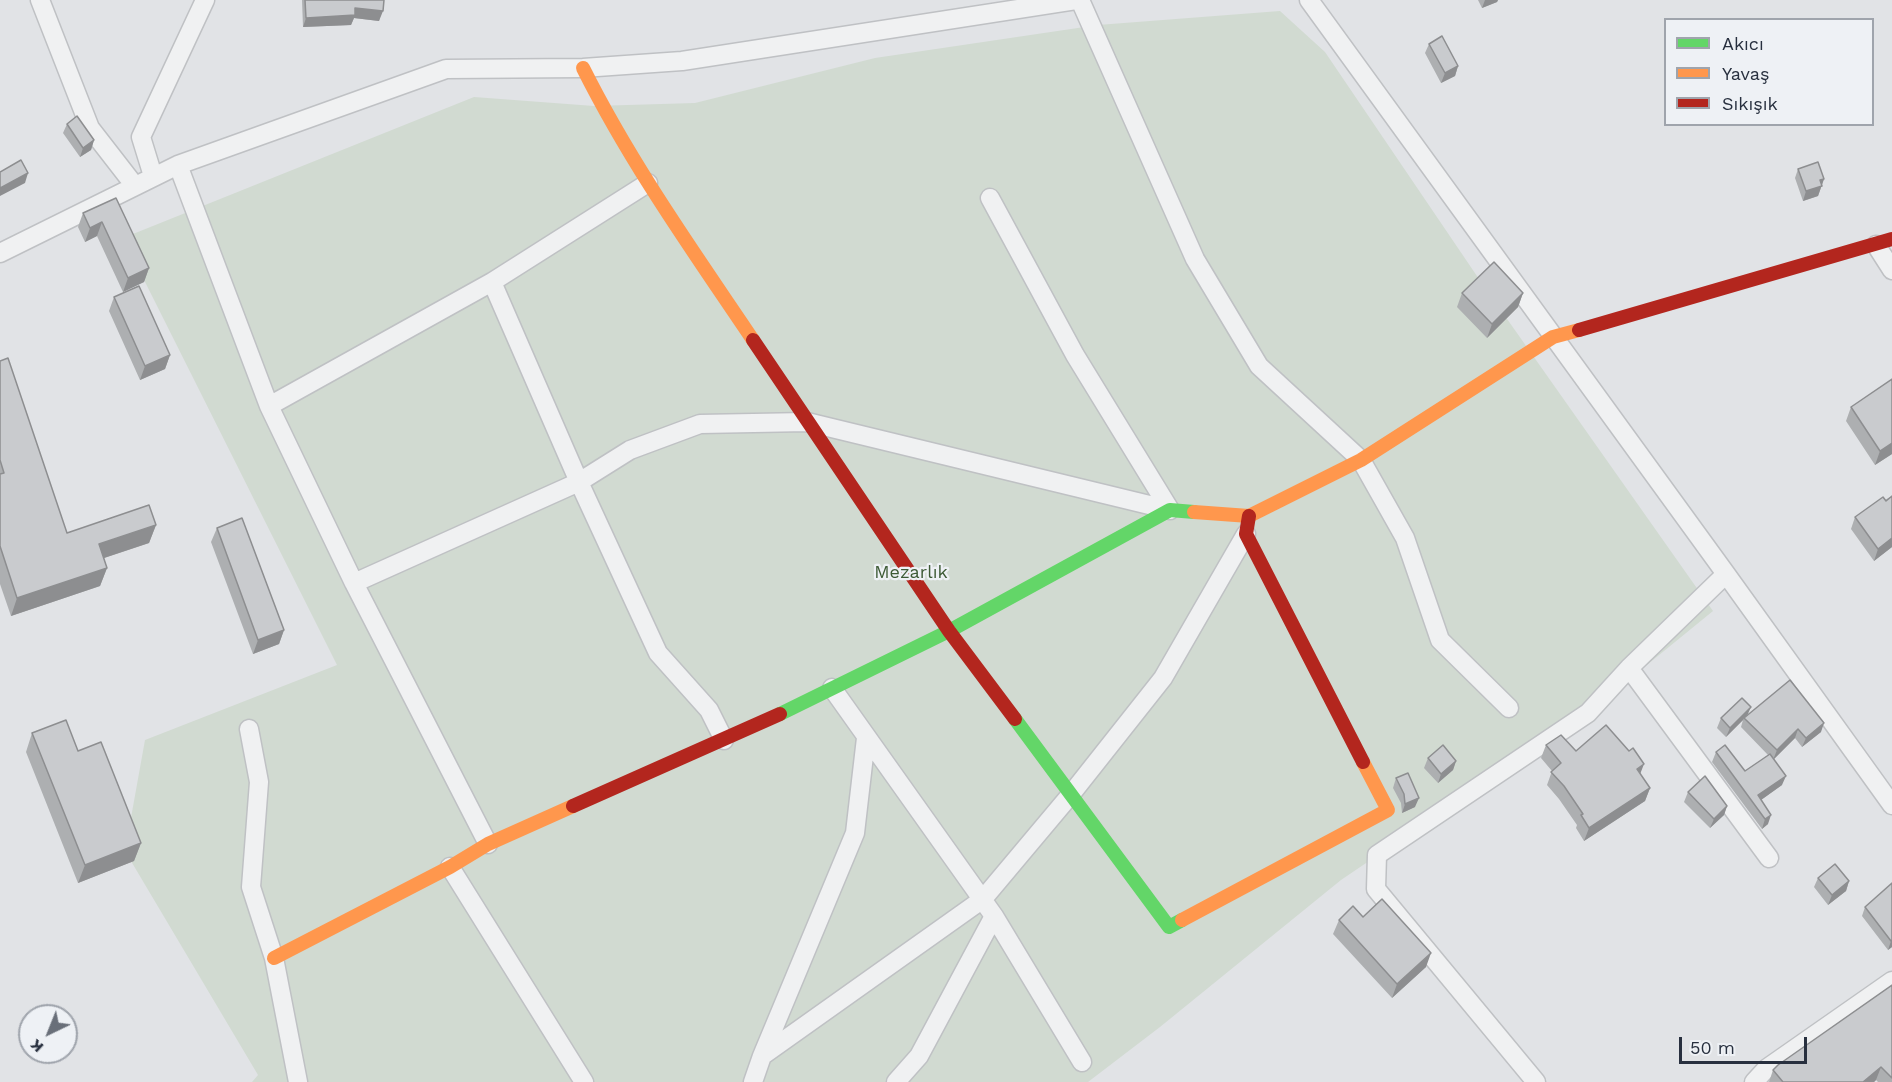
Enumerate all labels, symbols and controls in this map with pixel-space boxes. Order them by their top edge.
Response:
legend [1664,18,1874,126]
text: Akıcı [1722,33,1764,54]
text: Yavaş [1722,63,1769,84]
text: Sıkışık [1722,93,1778,114]
park label: Mezarlık [874,562,948,584]
north arrow [18,1004,78,1064]
scale bar [1682,1025,1810,1063]
text: K [26,1035,47,1057]
text: 50 m [1690,1037,1735,1058]

